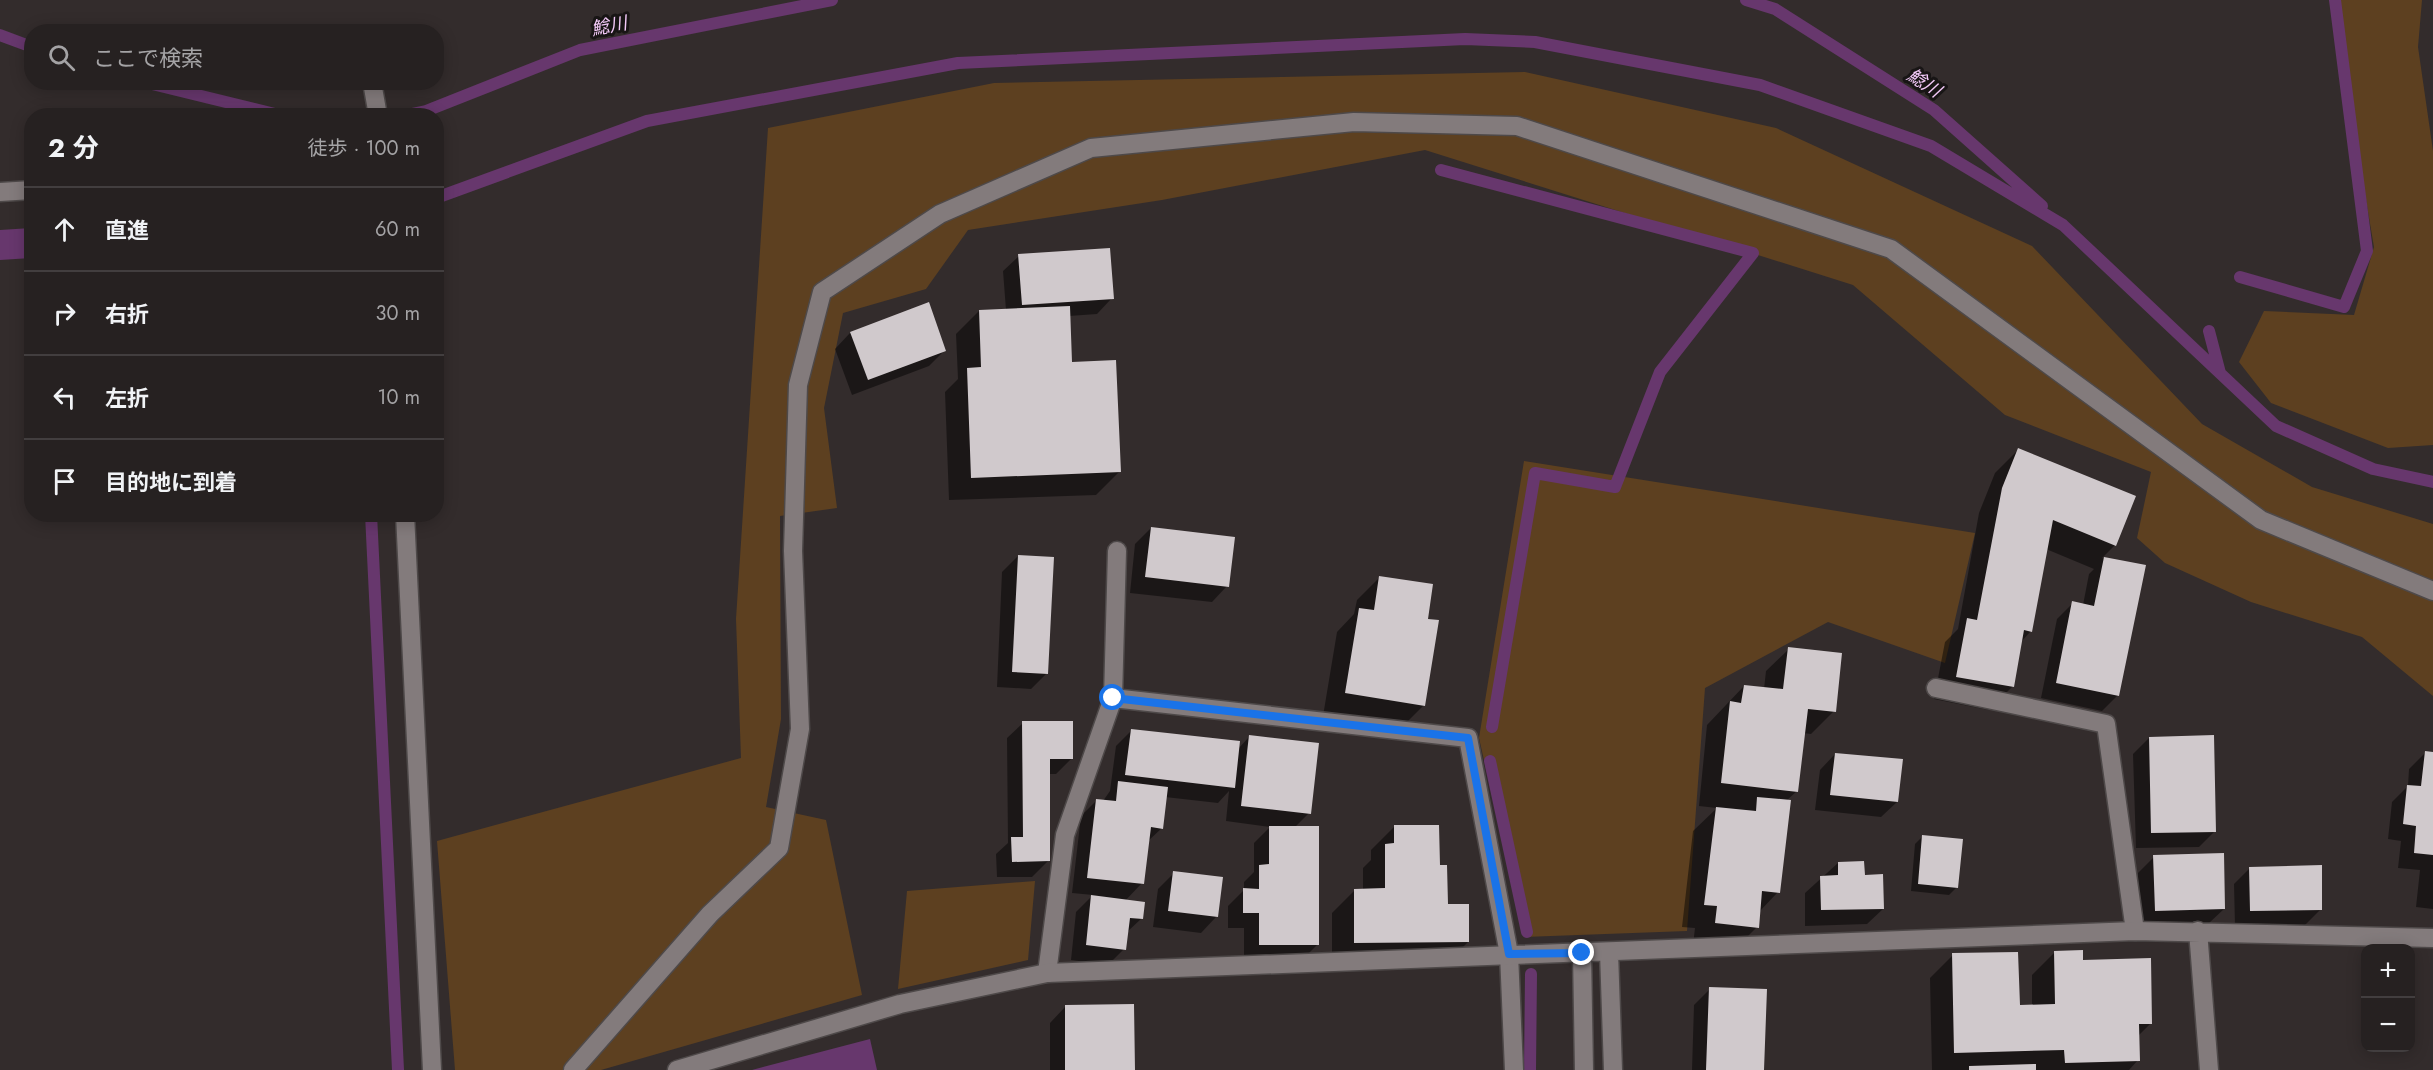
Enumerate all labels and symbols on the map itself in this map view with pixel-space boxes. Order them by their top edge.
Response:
water label: 鯰川 [589,9,631,42]
water label: 鯰川 [1902,62,1948,105]
route start [1099,684,1125,710]
route end [1568,939,1594,965]

